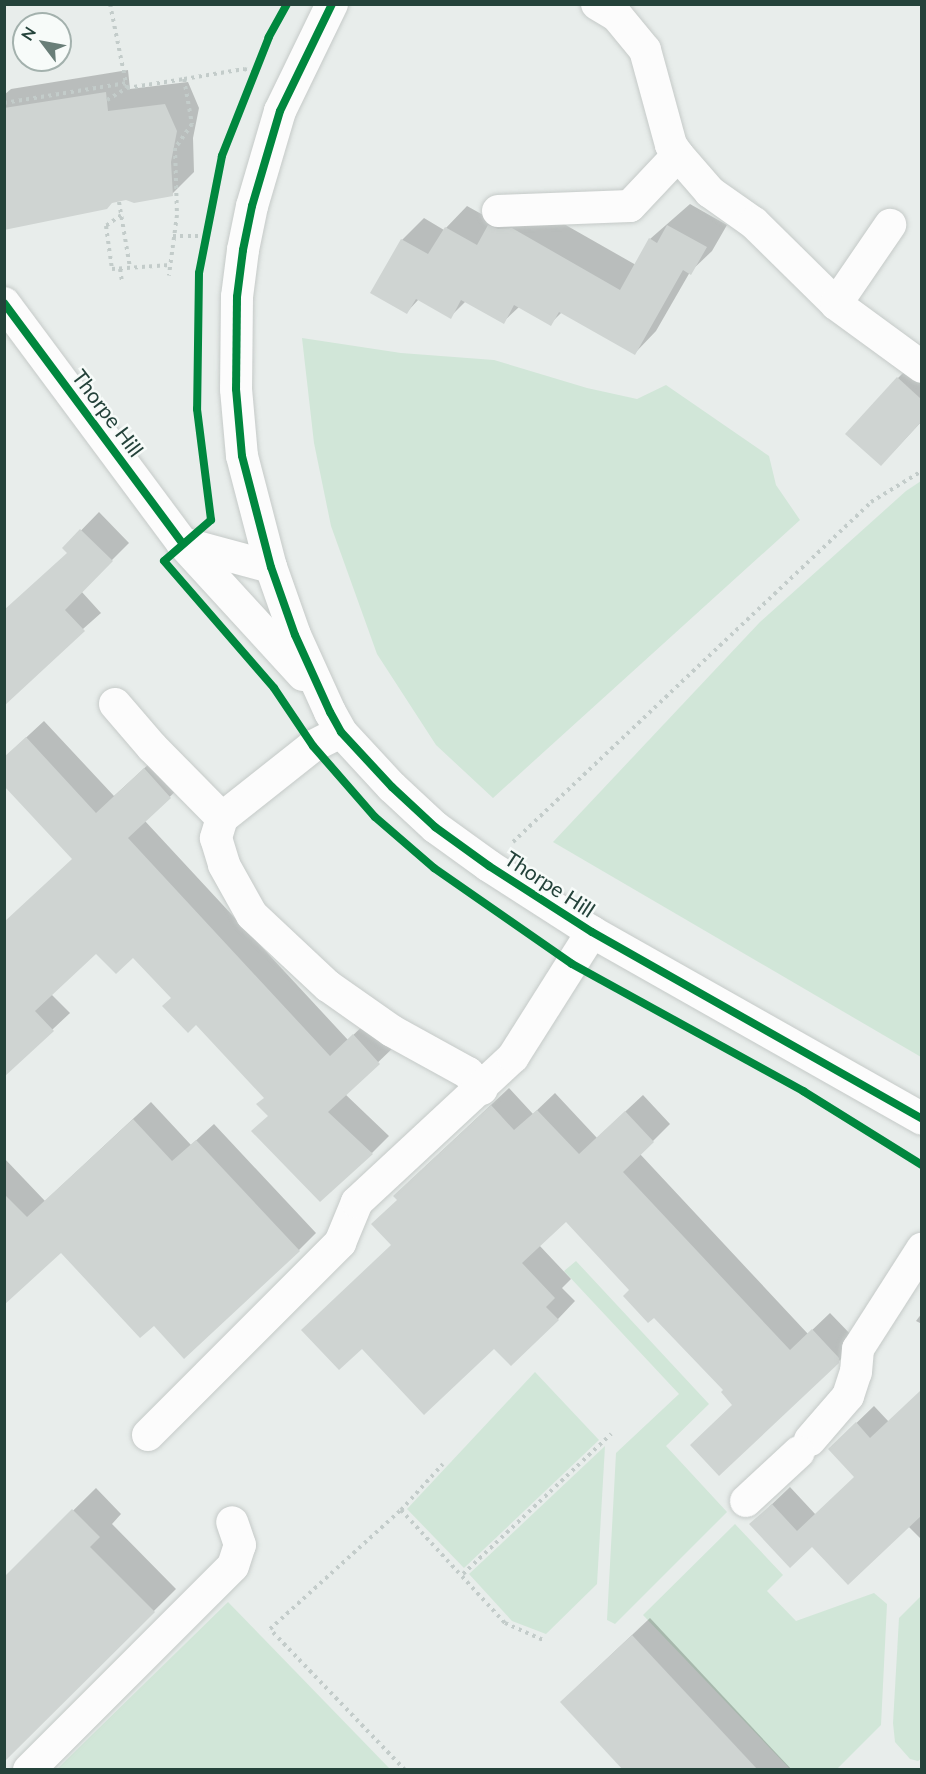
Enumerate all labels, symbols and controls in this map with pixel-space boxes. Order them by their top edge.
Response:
north arrow [12,12,72,72]
text: N [17,23,39,44]
street label: Thorpe Hill [67,364,149,462]
street label: Thorpe Hill [500,846,600,922]

